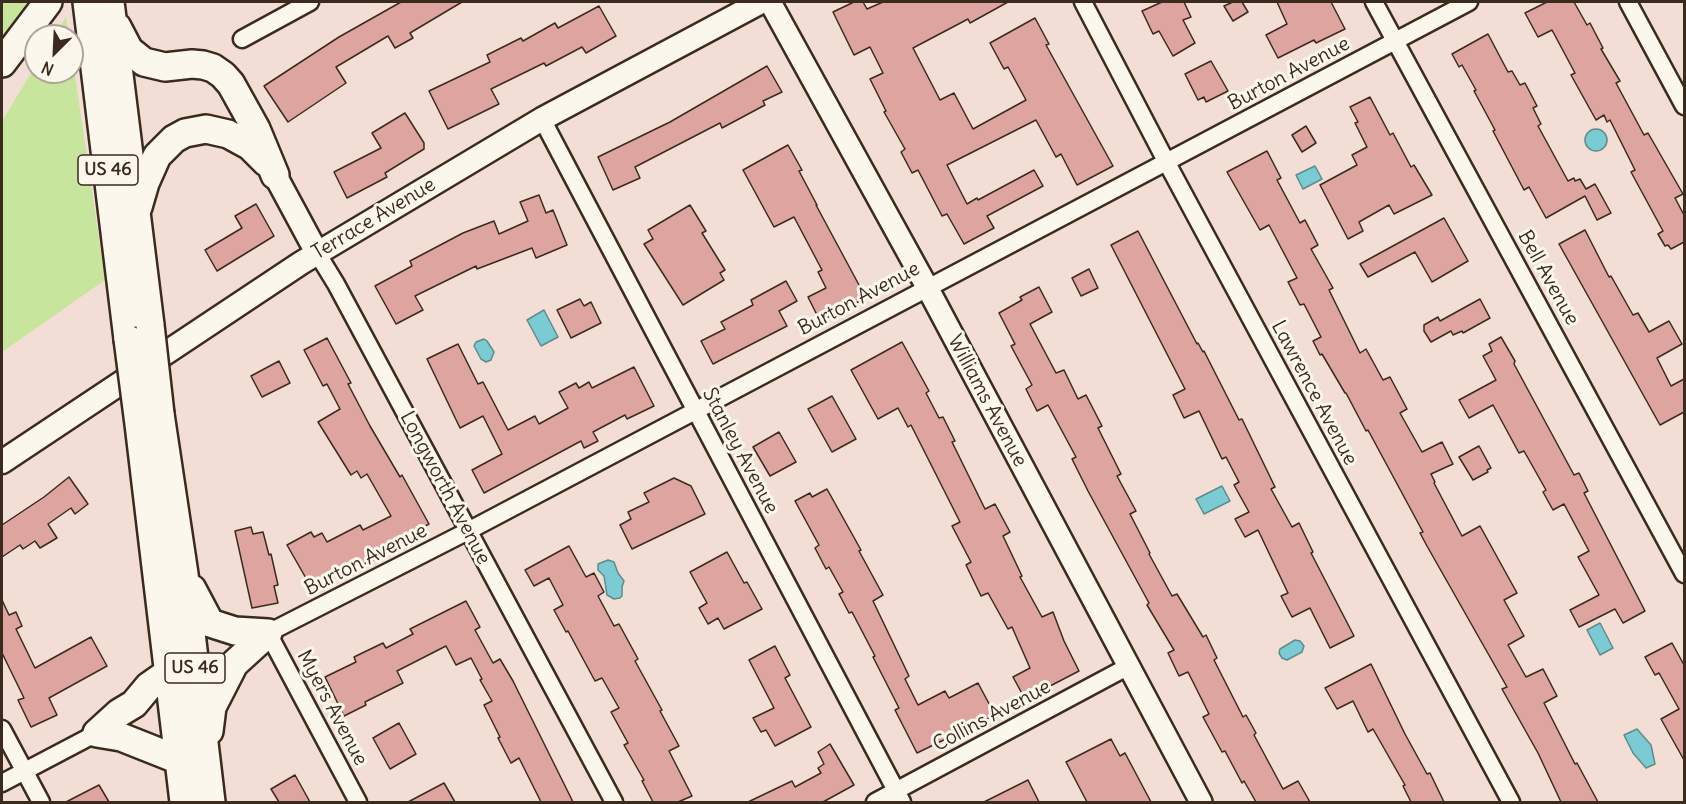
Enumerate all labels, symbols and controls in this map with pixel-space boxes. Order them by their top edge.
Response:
north arrow [24,24,84,84]
street label: Burton Avenue [1224,32,1354,116]
text: N [38,57,57,80]
road number: US 46 [78,155,138,185]
street label: Terrace Avenue [308,173,440,265]
street label: Bell Avenue [1512,226,1584,330]
street label: Burton Avenue [794,257,924,341]
street label: Lawrence Avenue [1266,317,1362,469]
street label: Williams Avenue [942,331,1032,471]
street label: Stanley Avenue [697,384,783,518]
street label: Longworth Avenue [395,407,495,569]
street label: Burton Avenue [301,519,431,601]
street label: Myers Avenue [292,646,372,770]
road number: US 46 [165,653,225,683]
street label: Collins Avenue [929,675,1055,757]

